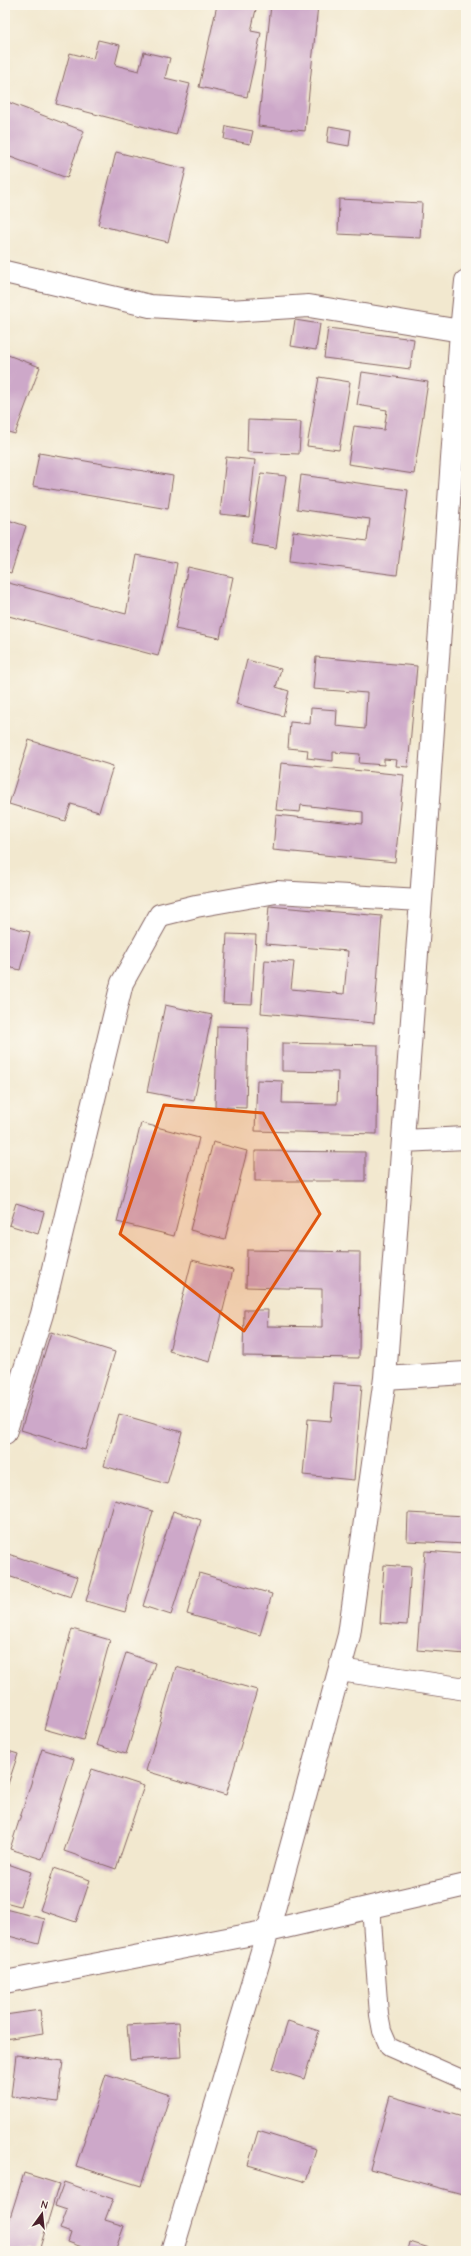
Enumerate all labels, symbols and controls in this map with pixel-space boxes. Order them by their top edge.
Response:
north arrow [22,2194,62,2234]
text: N [39,2198,50,2212]

